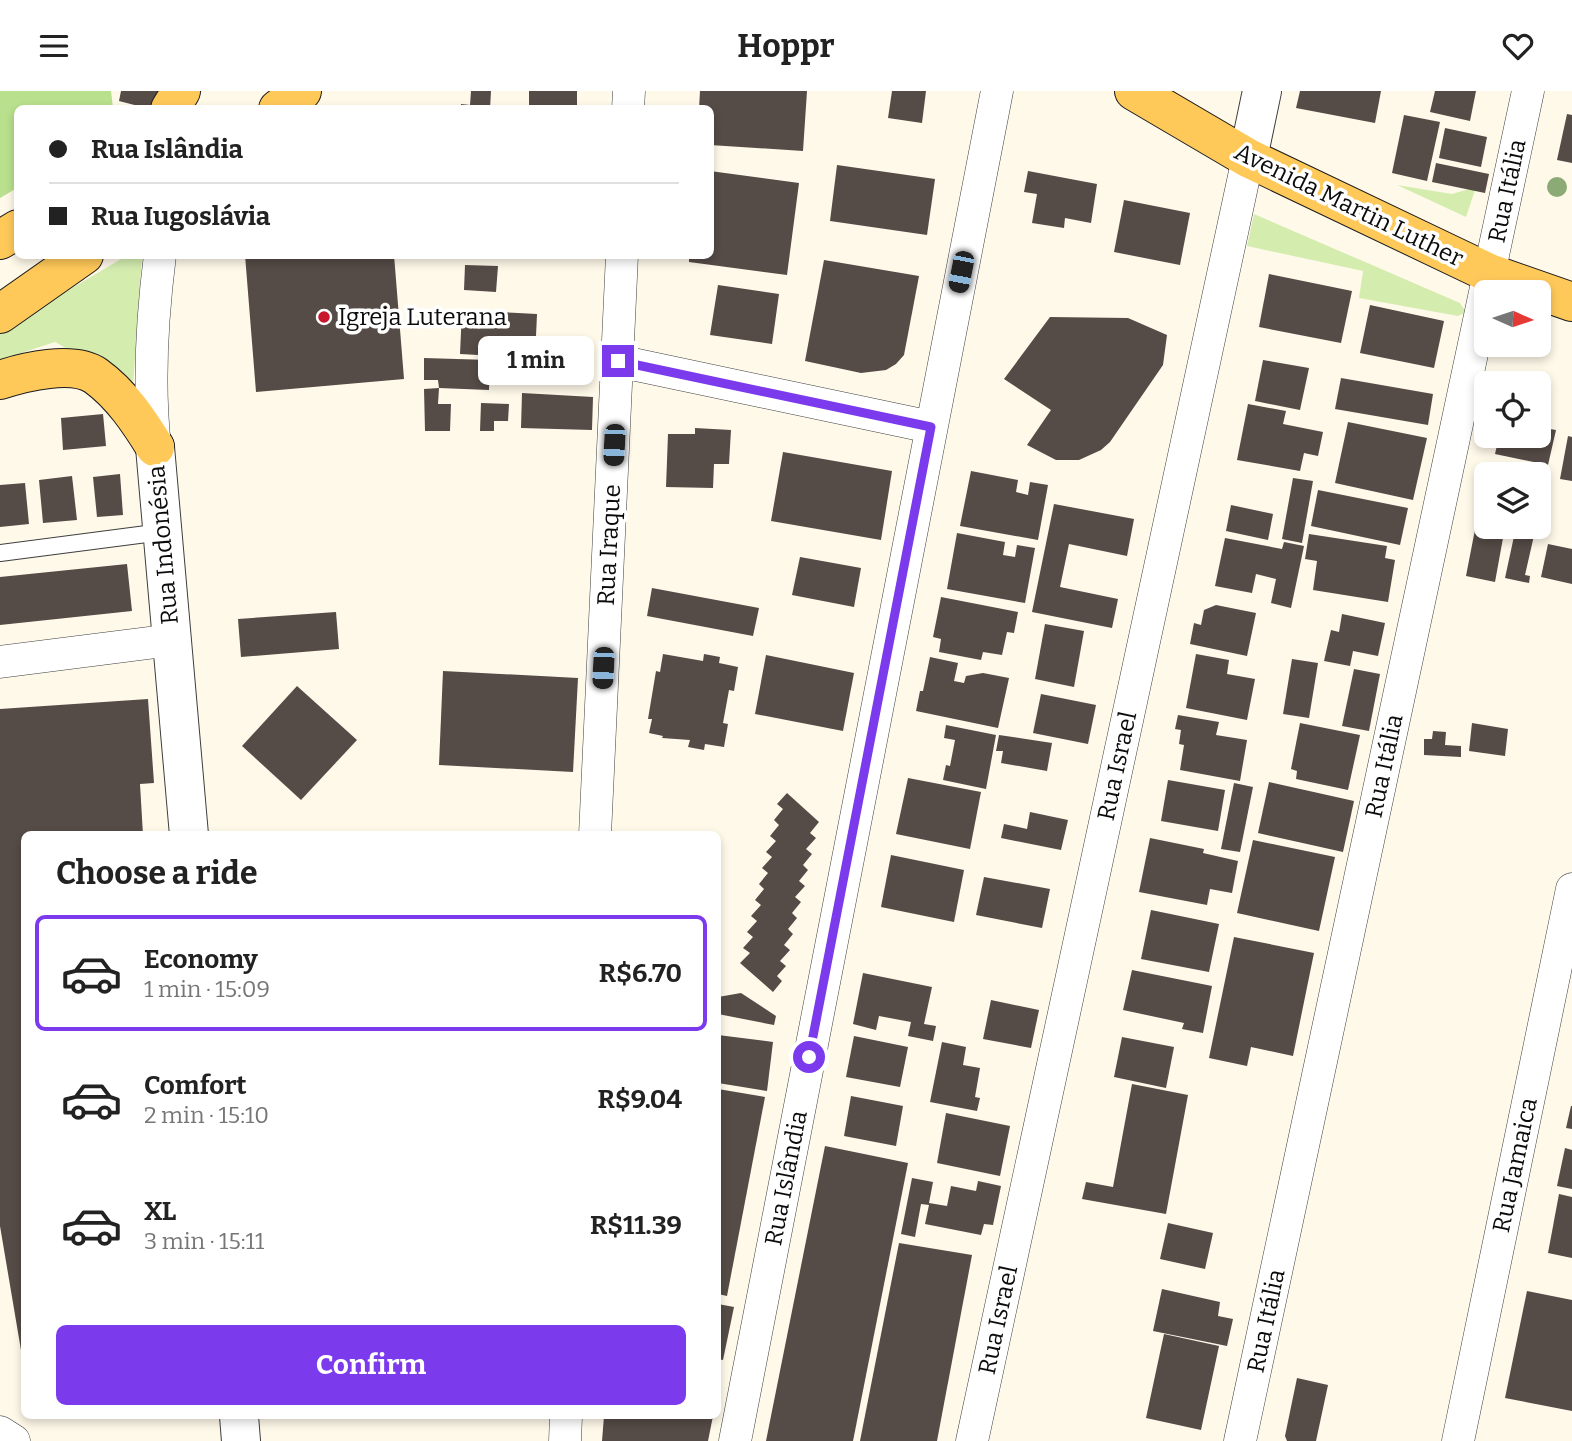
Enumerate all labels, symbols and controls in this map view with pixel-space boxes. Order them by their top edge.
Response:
icon: menu [35,27,73,65]
text: Hoppr [737,27,835,65]
icon: heart [1499,27,1537,65]
text: Rua Islândia [91,134,243,165]
street label: Avenida Martin Luther [1230,137,1468,273]
street label: Rua Itália [1482,137,1532,245]
text: Rua Iugoslávia [91,201,270,232]
car [947,249,976,295]
north arrow [1474,280,1550,357]
map controls [1474,280,1551,539]
place label: Igreja Luterana [338,303,507,331]
marker: Igreja Luterana [316,309,332,325]
callout: 1 min [478,337,594,385]
route end [602,345,634,377]
text: 1 min [507,346,565,374]
button: locate [1474,371,1551,448]
car [603,423,626,467]
button: layers [1474,462,1551,539]
street label: Rua Indonésia [142,464,184,626]
street label: Rua Iraque [592,484,626,606]
car [592,646,615,690]
street label: Rua Israel [1092,709,1142,823]
street label: Rua Itália [1359,712,1409,820]
text: Choose a ride [56,854,257,892]
icon: car [60,942,123,1005]
text: Economy [144,944,258,975]
text: R$6.70 [599,958,682,989]
text: 1 min · 15:09 [144,975,270,1003]
route start [793,1041,825,1073]
icon: car [60,1068,123,1131]
text: Comfort [144,1070,247,1101]
text: R$9.04 [598,1084,682,1115]
street label: Rua Jamaica [1487,1095,1543,1235]
text: 2 min · 15:10 [144,1101,269,1129]
street label: Rua Islândia [759,1108,813,1248]
icon: car [60,1194,123,1257]
text: XL [144,1196,176,1227]
text: R$11.39 [590,1210,682,1241]
text: 3 min · 15:11 [144,1227,264,1255]
street label: Rua Israel [973,1263,1023,1377]
street label: Rua Itália [1241,1267,1291,1375]
button: Confirm [56,1325,686,1405]

